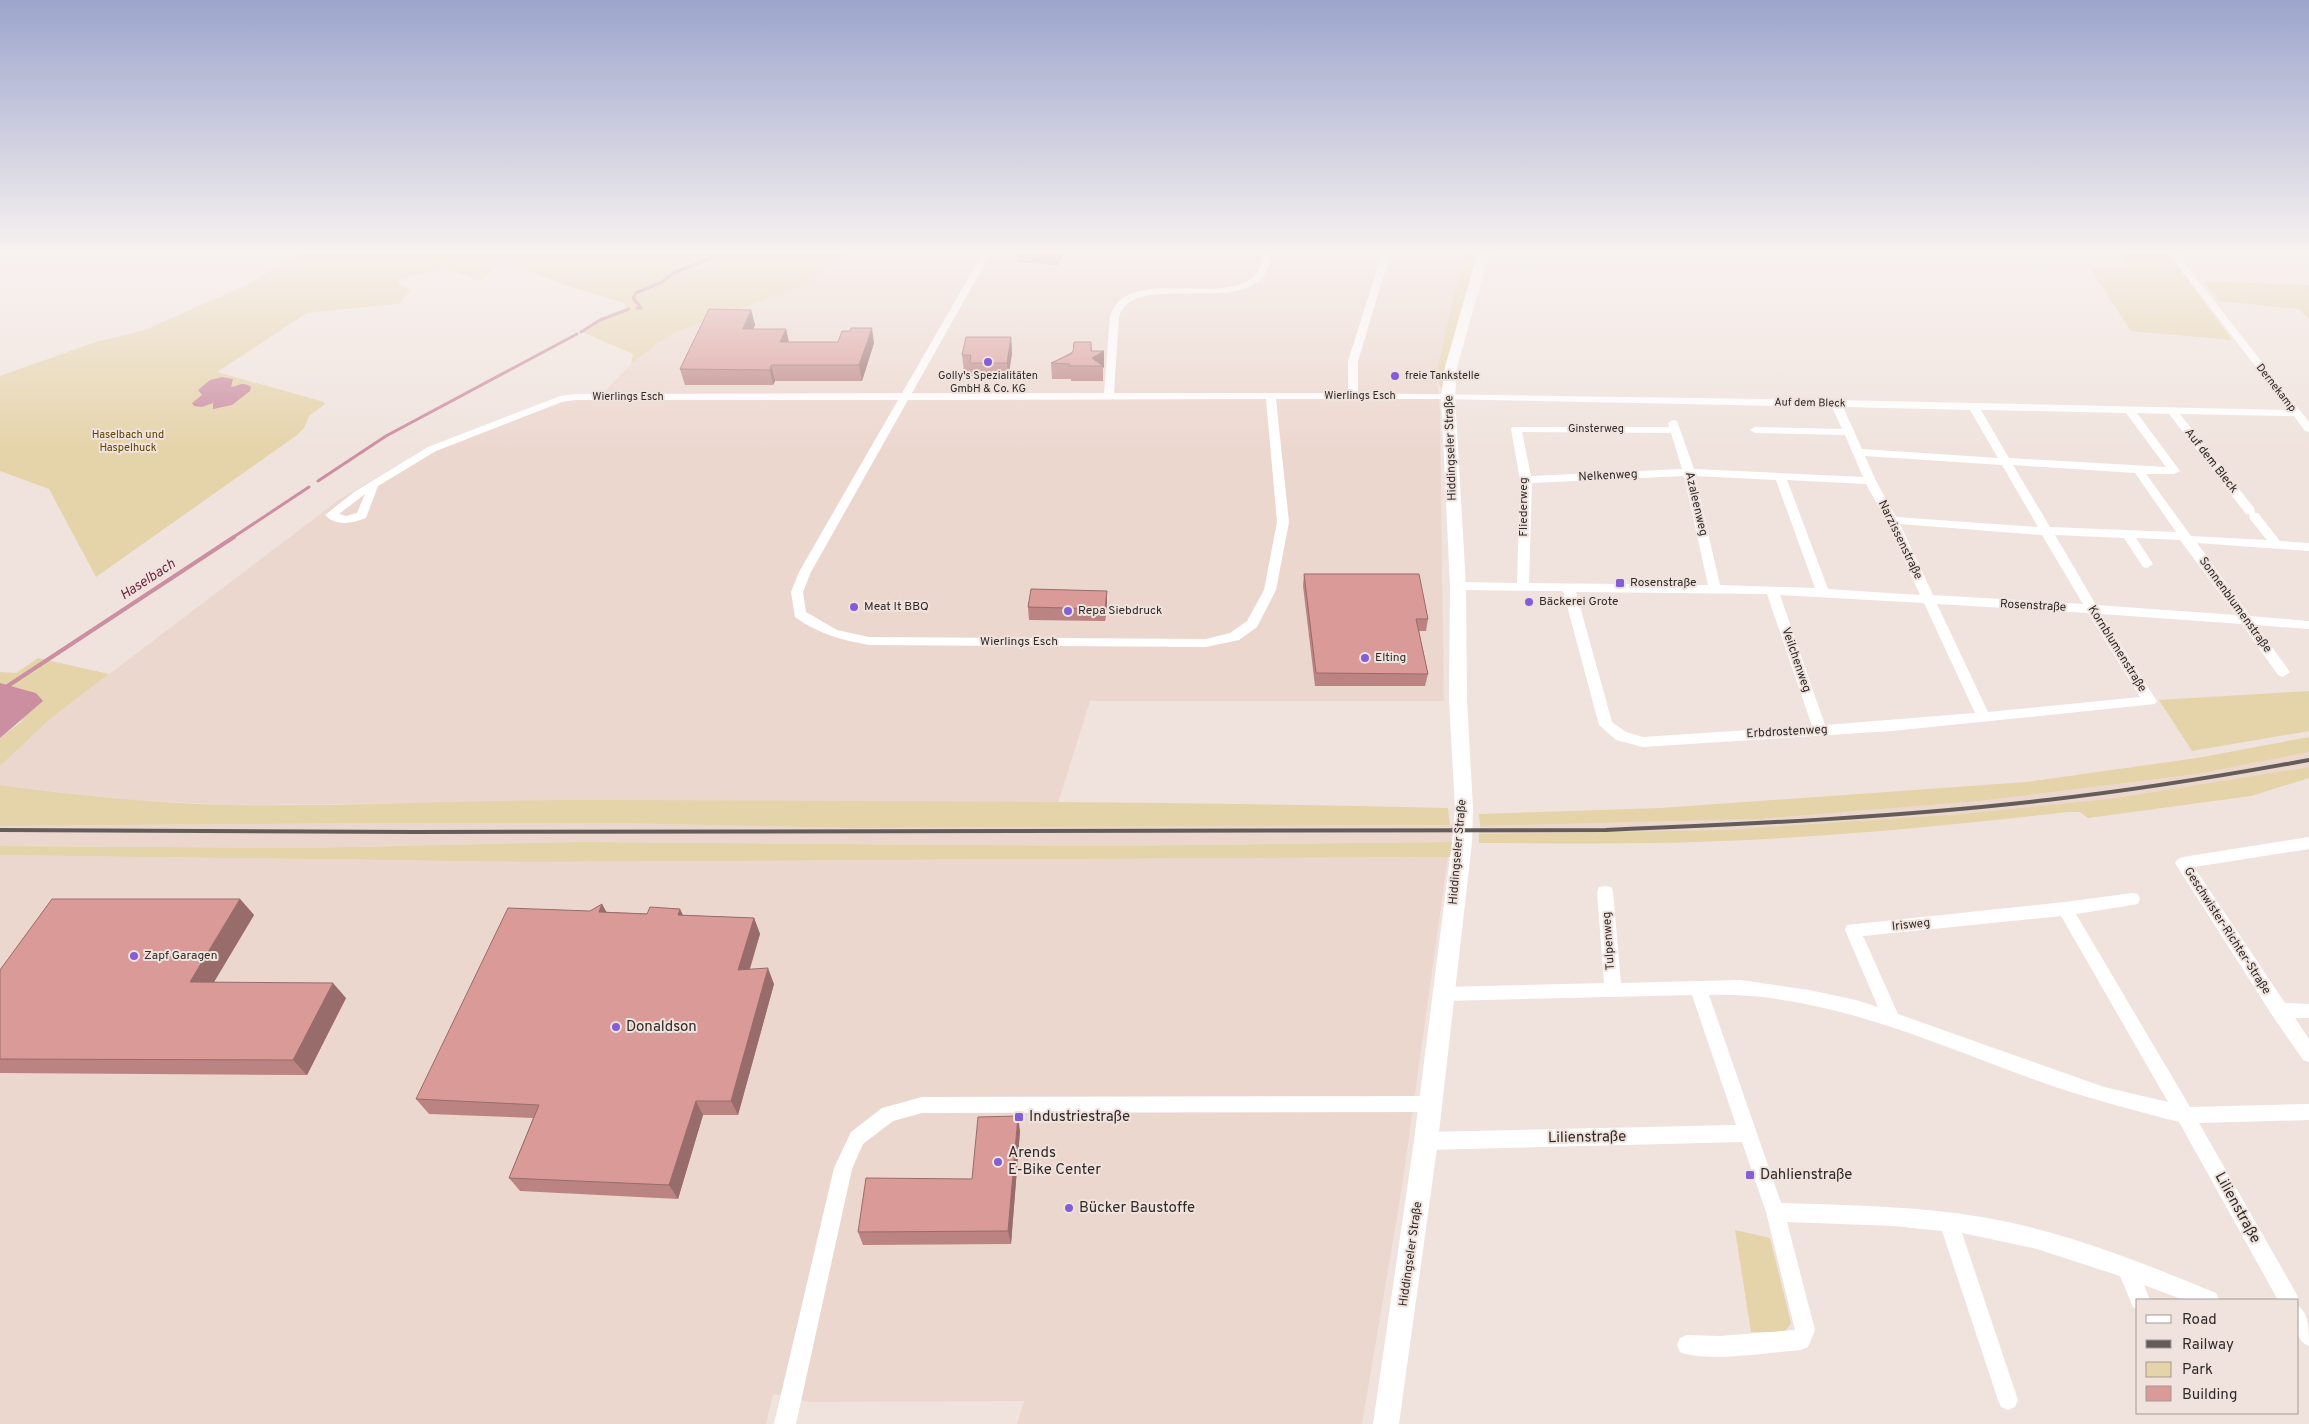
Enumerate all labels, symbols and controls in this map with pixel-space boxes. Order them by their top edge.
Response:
marker: Golly's Spezialitäten GmbH & Co. KG [982,356,994,368]
street label: Dernekamp [2253,361,2299,415]
place label: Golly's Spezialitäten GmbH & Co. KG [938,369,1038,396]
place label: freie Tankstelle [1405,369,1480,383]
marker: freie Tankstelle [1389,370,1401,382]
street label: Wierlings Esch [1324,389,1396,403]
street label: Wierlings Esch [592,390,664,404]
street label: Hiddingseler Straße [1441,395,1461,501]
street label: Auf dem Bleck [1774,395,1846,411]
street label: Ginsterweg [1568,422,1624,436]
street label: Auf dem Bleck [2181,425,2241,497]
park label: Haselbach und Haspelhuck [92,428,164,455]
street label: Nelkenweg [1578,466,1638,486]
street label: Azaleenweg [1681,470,1711,538]
street label: Fliederweg [1516,477,1532,537]
street label: Narzissenstraße [1874,498,1926,582]
street label: Sonnenblumenstraße [2195,554,2275,656]
water label: Haselbach [117,556,179,604]
place label: Rosenstraße [1630,575,1696,591]
marker: Rosenstraße [1614,577,1626,589]
place label: Bäckerei Grote [1539,594,1619,610]
marker: Bäckerei Grote [1523,596,1535,608]
street label: Rosenstraße [1999,596,2067,616]
place label: Meat It BBQ [864,599,929,615]
marker: Meat It BBQ [848,601,860,613]
place label: Repa Siebdruck [1078,603,1162,619]
street label: Kornblumenstraße [2084,603,2150,695]
marker: Repa Siebdruck [1062,605,1074,617]
street label: Veilchenweg [1777,626,1815,694]
street label: Wierlings Esch [980,634,1058,650]
place label: Elting [1375,650,1406,666]
marker: Elting [1359,652,1371,664]
street label: Erbdrostenweg [1746,722,1828,742]
street label: Hiddingseler Straße [1445,799,1471,905]
street label: Geschwister-Richter-Straße [2180,864,2274,998]
street label: Tulpenweg [1599,911,1619,971]
street label: Irisweg [1891,915,1931,935]
place label: Zapf Garagen [144,948,217,964]
marker: Zapf Garagen [128,950,140,962]
place label: Donaldson [626,1018,697,1037]
marker: Donaldson [610,1021,622,1033]
place label: Industriestraße [1029,1108,1130,1127]
marker: Industriestraße [1013,1111,1025,1123]
street label: Lilienstraße [1548,1128,1626,1148]
place label: Arends E-Bike Center [1008,1144,1101,1180]
marker: Arends E-Bike Center [992,1156,1004,1168]
place label: Dahlienstraße [1760,1166,1852,1185]
marker: Dahlienstraße [1744,1169,1756,1181]
street label: Lilienstraße [2210,1169,2264,1247]
place label: Bücker Baustoffe [1079,1199,1195,1218]
street label: Hiddingseler Straße [1396,1201,1426,1307]
marker: Bücker Baustoffe [1063,1202,1075,1214]
legend [2136,1299,2299,1414]
text: Road [2182,1311,2217,1330]
text: Railway [2182,1336,2234,1355]
text: Park [2182,1361,2213,1380]
text: Building [2182,1386,2237,1405]

